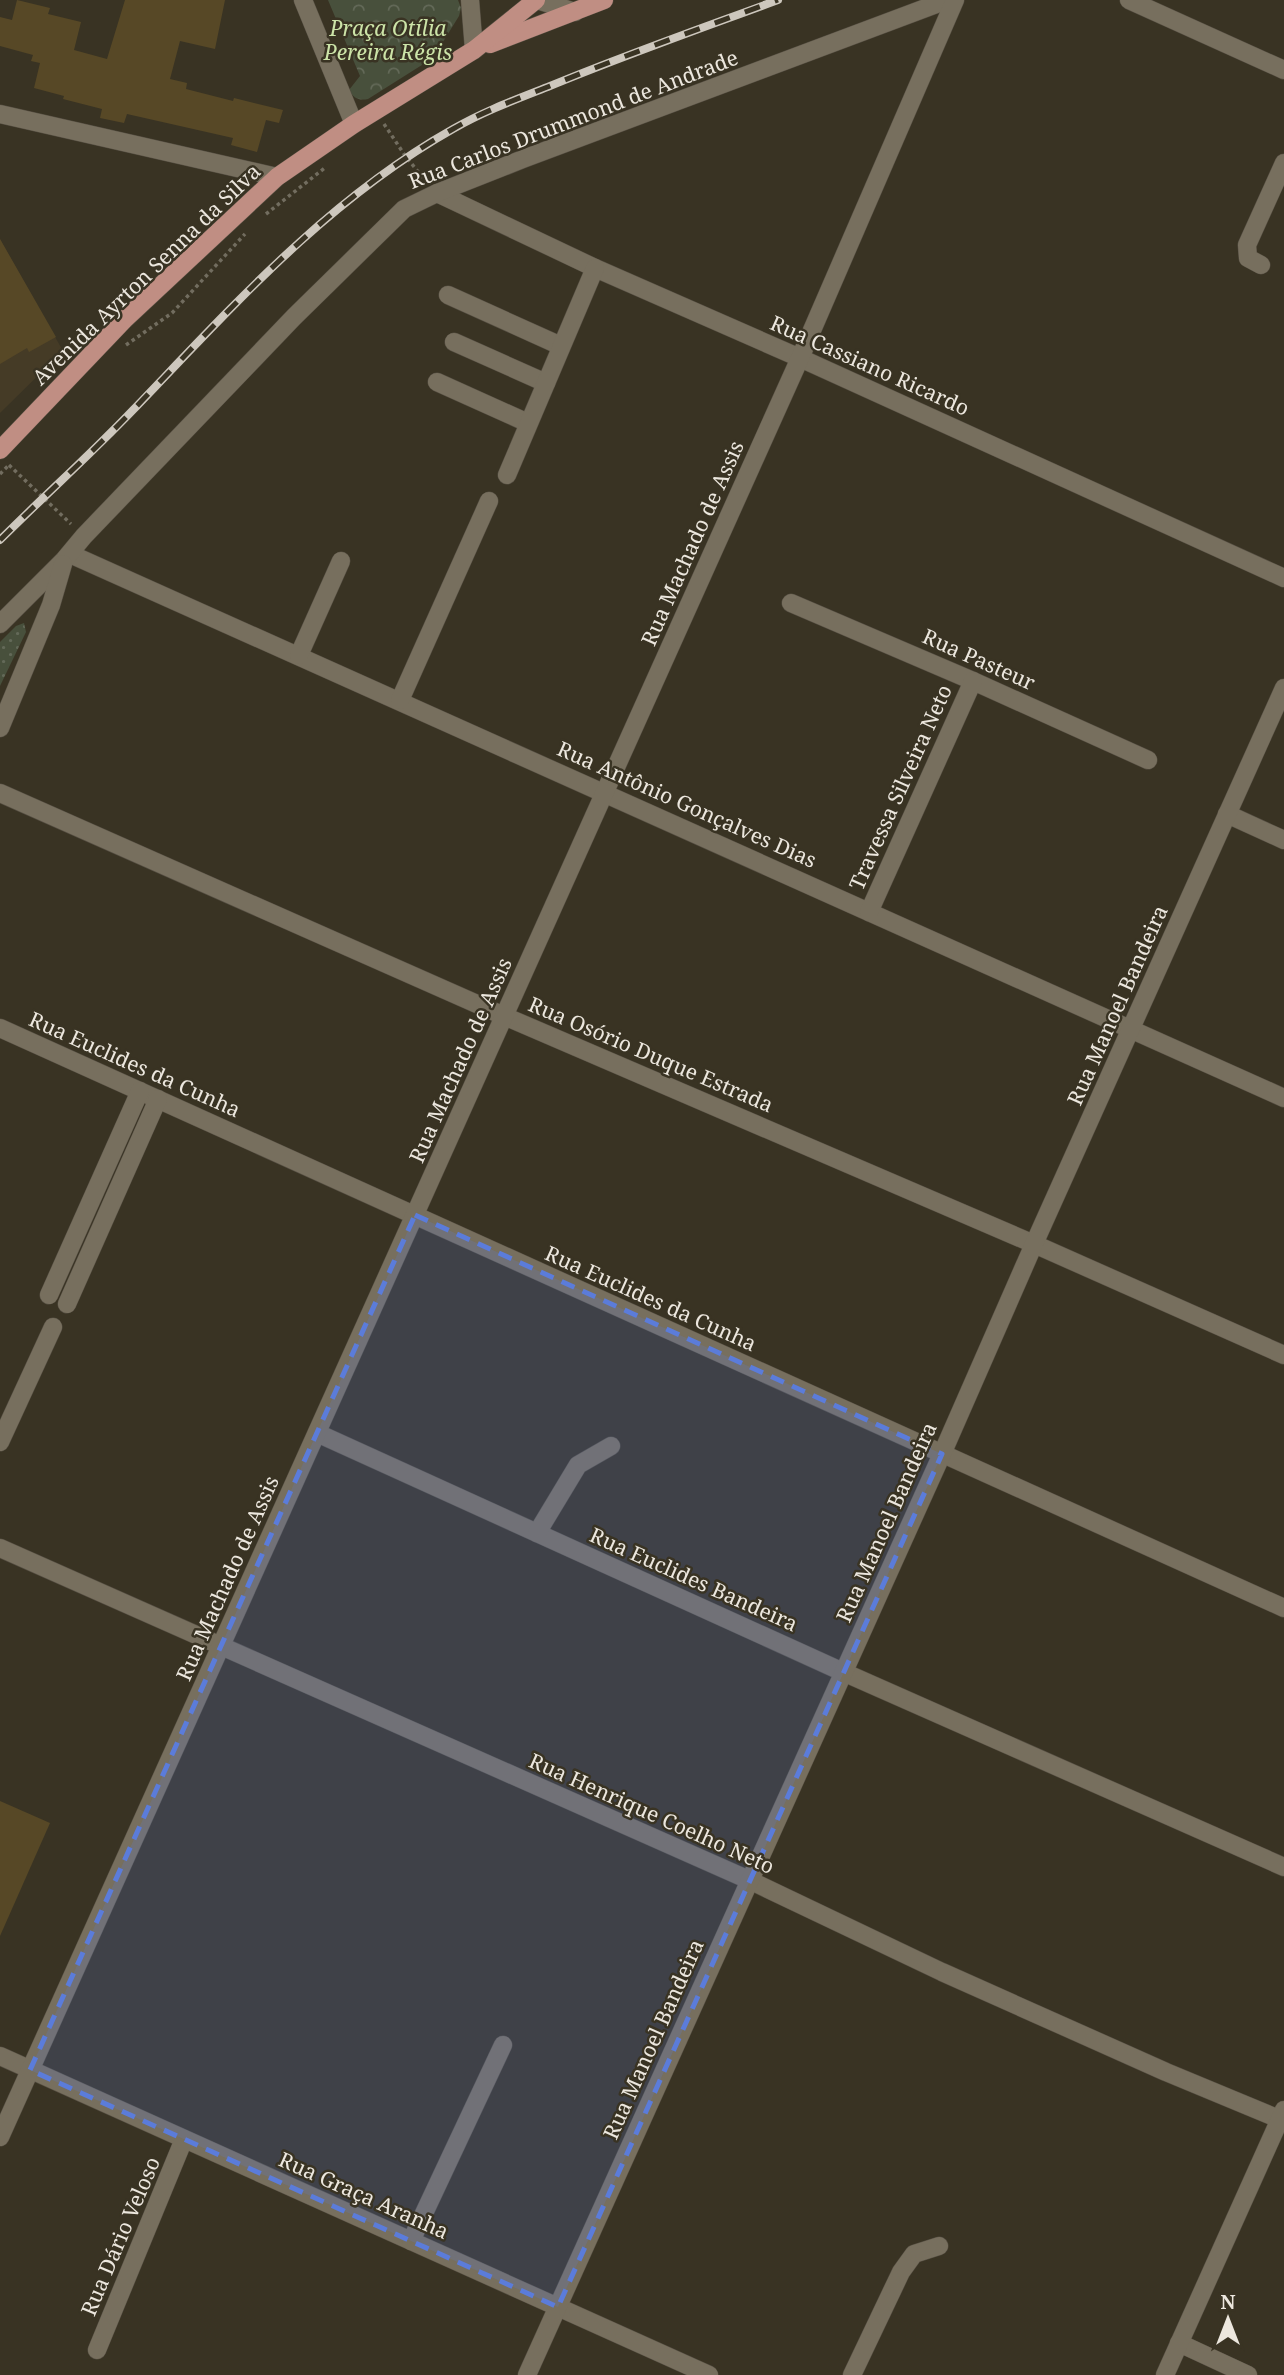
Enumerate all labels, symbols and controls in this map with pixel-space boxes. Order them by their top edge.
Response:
park label: Praça Otília Pereira Régis [323,14,453,66]
street label: Rua Carlos Drummond de Andrade [404,43,742,195]
street label: Avenida Ayrton Senna da Silva [26,157,266,391]
street label: Rua Cassiano Ricardo [766,308,974,422]
street label: Rua Machado de Assis [634,436,750,650]
street label: Rua Pasteur [918,622,1040,696]
street label: Travessa Silveira Neto [842,680,958,894]
street label: Rua Antônio Gonçalves Dias [553,734,821,874]
street label: Rua Manoel Bandeira [1060,901,1174,1109]
street label: Rua Machado de Assis [402,953,518,1167]
street label: Rua Osório Duque Estrada [524,990,778,1118]
street label: Rua Euclides da Cunha [25,1005,245,1123]
street label: Rua Euclides da Cunha [541,1239,761,1357]
street label: Rua Manoel Bandeira [829,1418,943,1626]
street label: Rua Machado de Assis [169,1471,285,1685]
street label: Rua Euclides Bandeira [586,1521,802,1637]
street label: Rua Henrique Coelho Neto [525,1746,779,1880]
street label: Rua Manoel Bandeira [596,1935,710,2143]
street label: Rua Graça Aranha [275,2145,453,2245]
street label: Rua Dário Veloso [74,2152,166,2320]
north arrow [1193,2284,1263,2354]
text: N [1221,2289,1236,2315]

